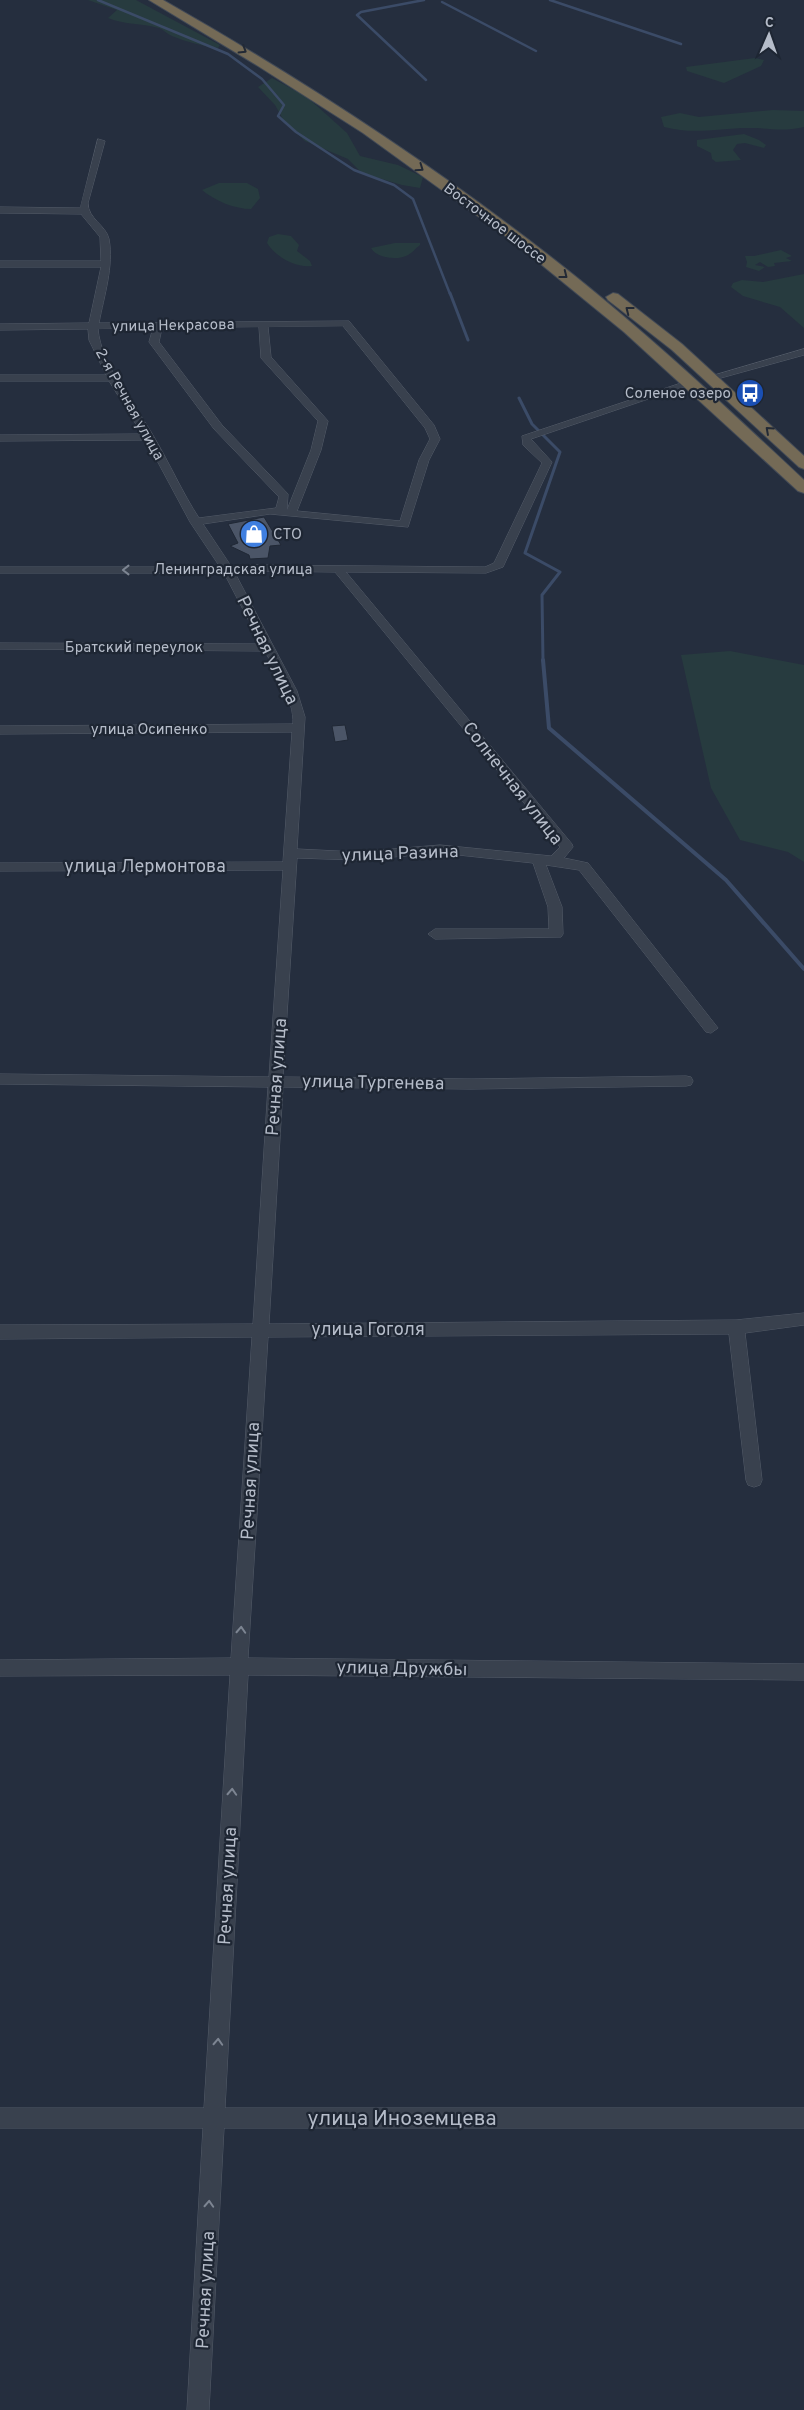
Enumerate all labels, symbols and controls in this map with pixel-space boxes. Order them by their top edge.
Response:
north arrow [744,10,794,60]
text: С [765,15,774,32]
one-way arrow [237,44,246,53]
one-way arrow [414,162,424,171]
street label: Восточное шоссе [439,180,549,269]
one-way arrow [558,270,567,278]
one-way arrow [626,307,635,315]
street label: улица Некрасова [111,316,235,337]
street label: 2-я Речная улица [90,345,167,464]
bus stop icon: Соленое озеро [735,378,765,408]
place label: Соленое озеро [625,385,731,404]
one-way arrow [765,427,774,436]
shop icon: СТО [239,519,269,549]
place label: СТО [273,526,302,545]
street label: Ленинградская улица [154,561,312,580]
one-way arrow [122,565,130,575]
street label: Речная улица [230,593,303,709]
street label: Братский переулок [65,639,203,658]
street label: Солнечная улица [456,718,567,850]
street label: улица Осипенко [91,721,207,740]
street label: улица Разина [341,841,459,868]
street label: улица Лермонтова [64,856,226,879]
street label: Речная улица [262,1017,293,1137]
street label: улица Тургенева [302,1071,444,1096]
street label: улица Гоголя [311,1319,425,1342]
street label: Речная улица [237,1422,266,1541]
one-way arrow [236,1626,247,1634]
street label: улица Дружбы [336,1657,468,1682]
one-way arrow [227,1788,237,1796]
street label: Речная улица [214,1827,243,1946]
one-way arrow [213,2038,224,2046]
street label: улица Иноземцева [307,2106,497,2133]
one-way arrow [204,2200,215,2208]
street label: Речная улица [192,2231,221,2350]

